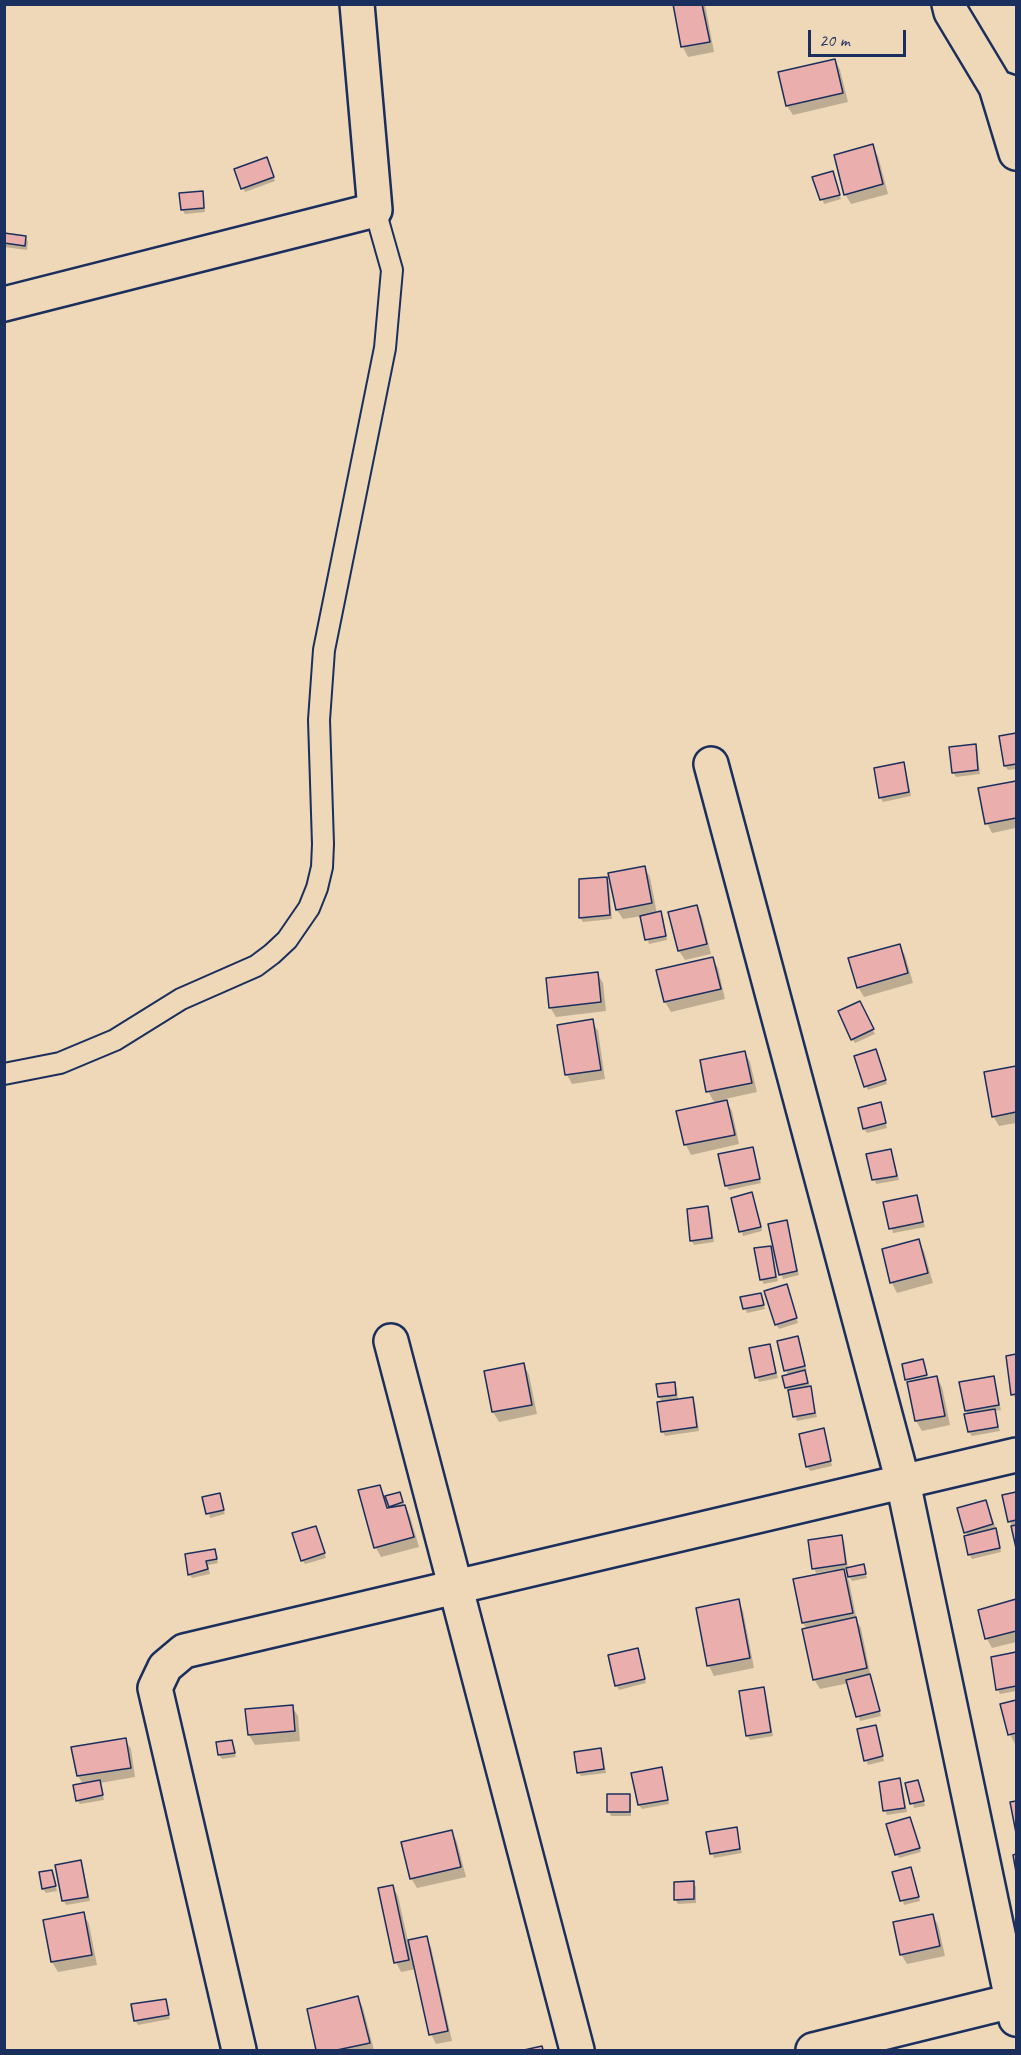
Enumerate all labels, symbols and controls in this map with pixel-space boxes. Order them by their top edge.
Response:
scale bar [811,18,908,56]
text: 20 m [819,29,850,51]

